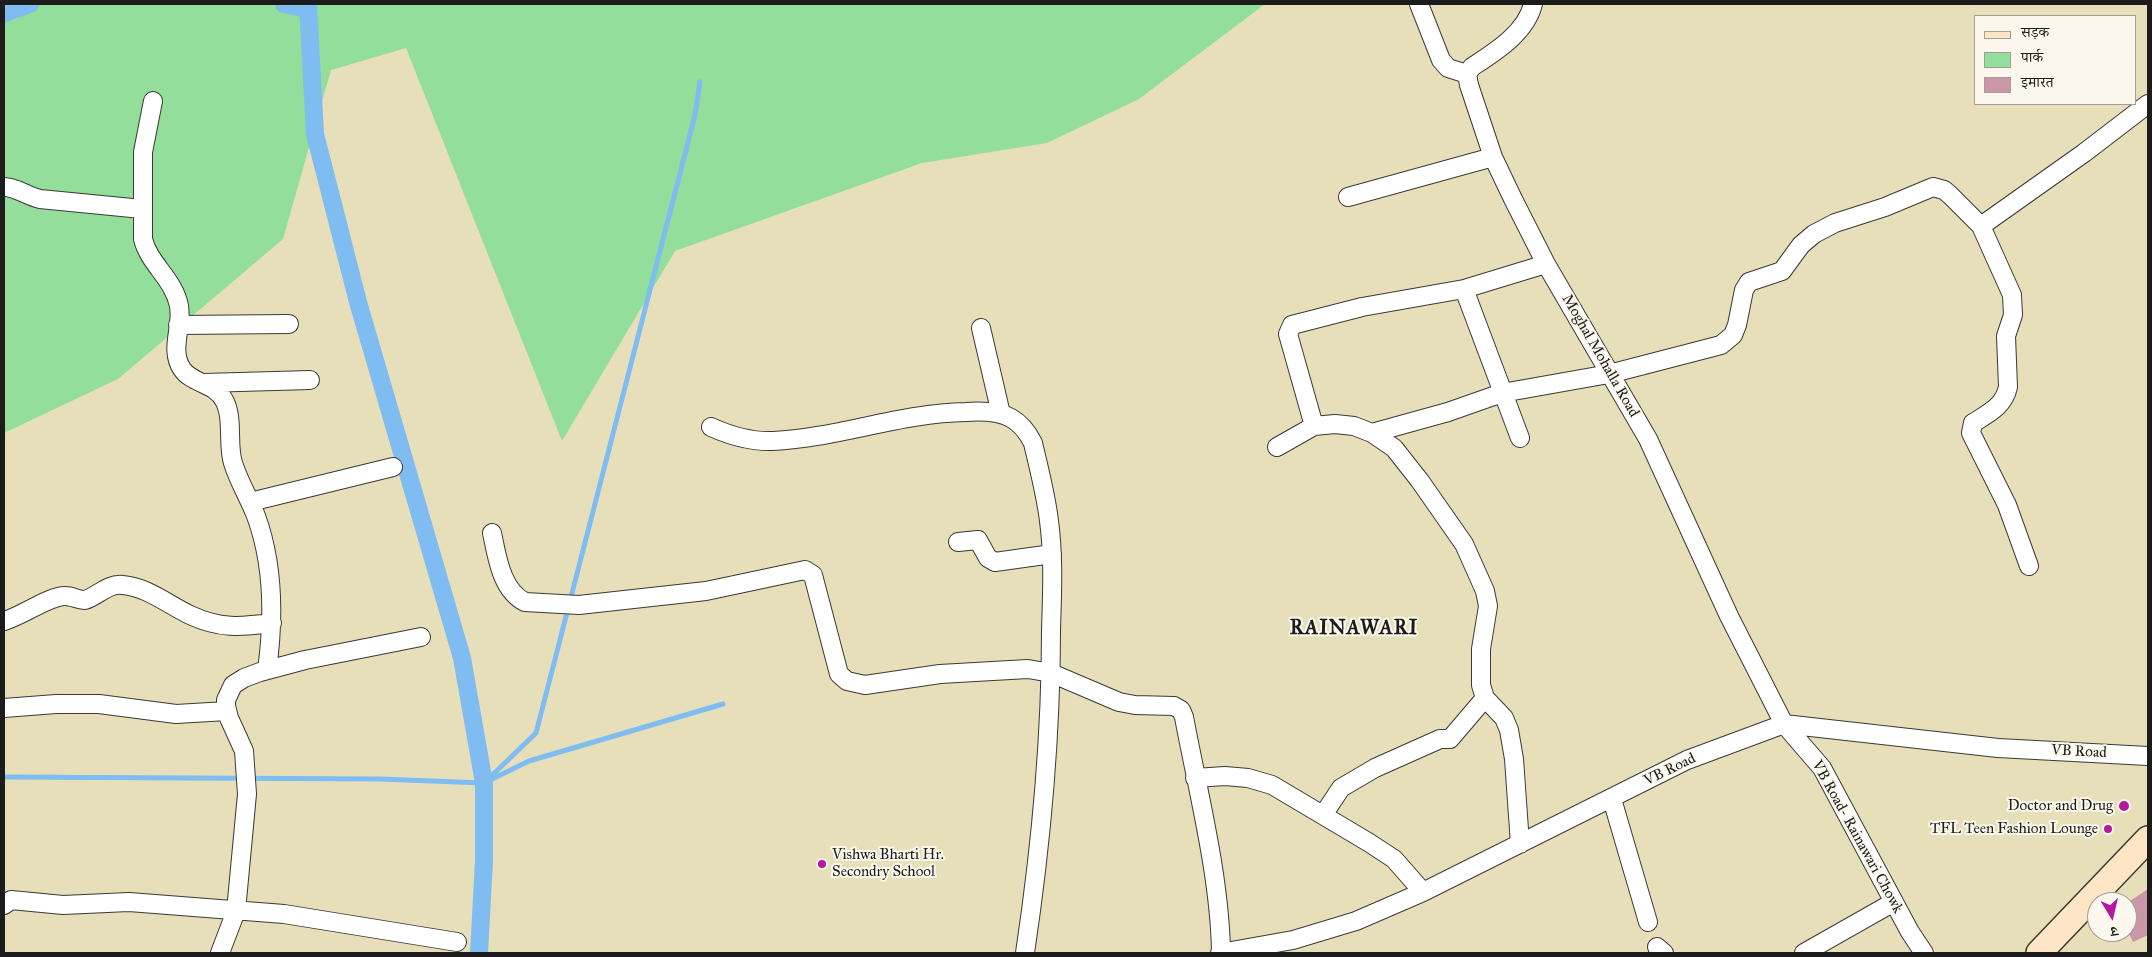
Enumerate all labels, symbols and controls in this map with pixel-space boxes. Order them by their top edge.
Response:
legend [1974,15,2137,105]
text: सड़क [2021,23,2049,41]
text: पार्क [2021,48,2043,66]
text: इमारत [2021,73,2054,91]
street label: Moghal Mohalla Road [1557,291,1643,421]
district label: RAINAWARI [1289,617,1419,641]
street label: VB Road [2051,742,2107,762]
street label: VB Road [1641,750,1699,790]
street label: VB Road- Rainawari Chowk [1807,757,1907,917]
place label: Doctor and Drug [2008,797,2113,815]
marker: Doctor and Drug [2117,799,2131,813]
place label: TFL Teen Fashion Lounge [1930,820,2098,838]
marker: TFL Teen Fashion Lounge [2102,823,2114,835]
place label: Vishwa Bharti Hr. Secondry School [832,846,944,881]
marker: Vishwa Bharti Hr. Secondry School [816,858,828,870]
north arrow [2087,892,2137,942]
text: उ [2109,922,2119,940]

